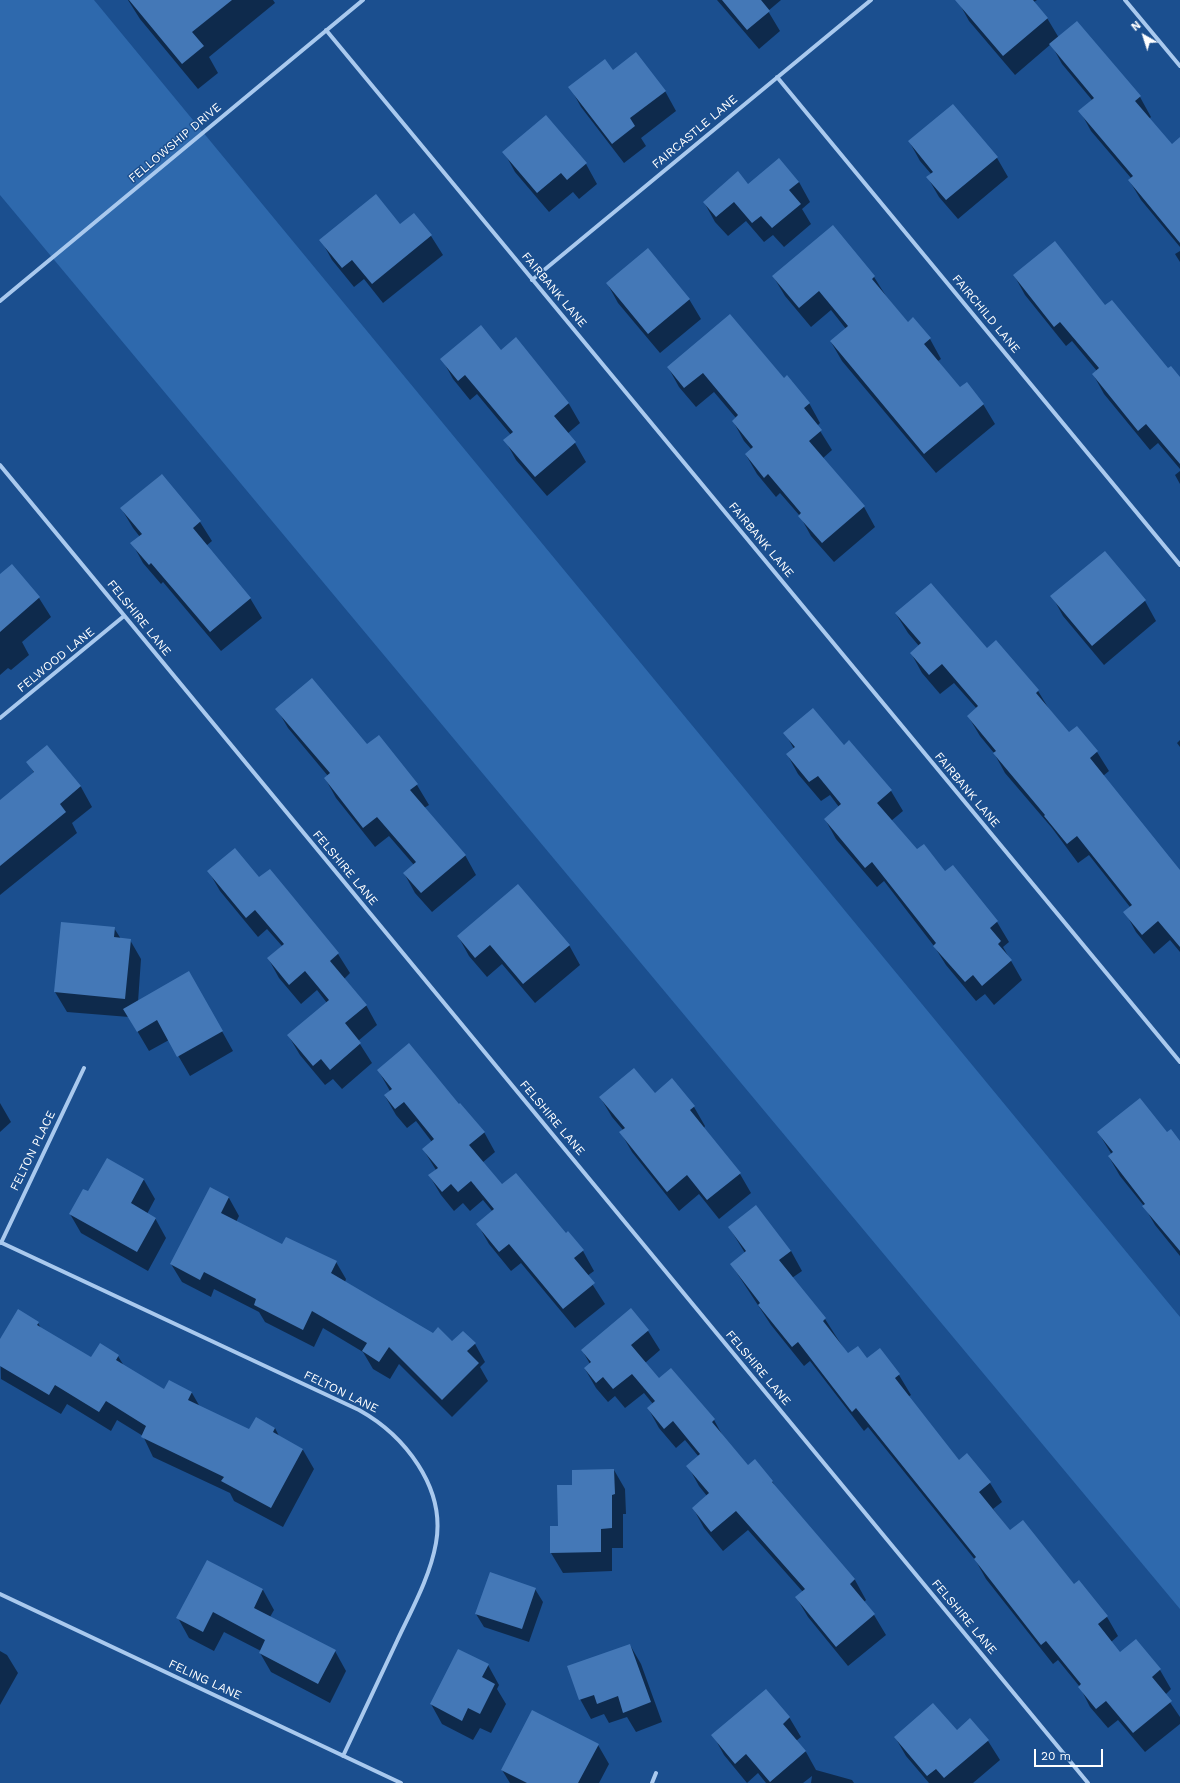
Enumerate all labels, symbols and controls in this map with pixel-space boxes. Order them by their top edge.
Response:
north arrow [1124,16,1164,56]
text: N [1129,19,1143,34]
street label: FAIRCASTLE LANE [649,92,741,172]
street label: FELLOWSHIP DRIVE [126,100,224,186]
street label: FAIRBANK LANE [518,249,590,331]
street label: FAIRCHILD LANE [949,272,1023,356]
street label: FAIRBANK LANE [725,499,797,581]
street label: FELSHIRE LANE [104,577,174,659]
street label: FELWOOD LANE [15,625,97,695]
street label: FAIRBANK LANE [931,749,1003,831]
street label: FELSHIRE LANE [309,828,381,908]
street label: FELSHIRE LANE [516,1078,588,1158]
street label: FELTON PLACE [7,1109,59,1193]
street label: FELSHIRE LANE [722,1328,794,1408]
street label: FELTON LANE [301,1368,381,1416]
street label: FELSHIRE LANE [928,1577,1000,1657]
street label: FELING LANE [166,1657,244,1703]
scale bar [1036,1741,1105,1767]
text: 20 m [1041,1749,1071,1763]

